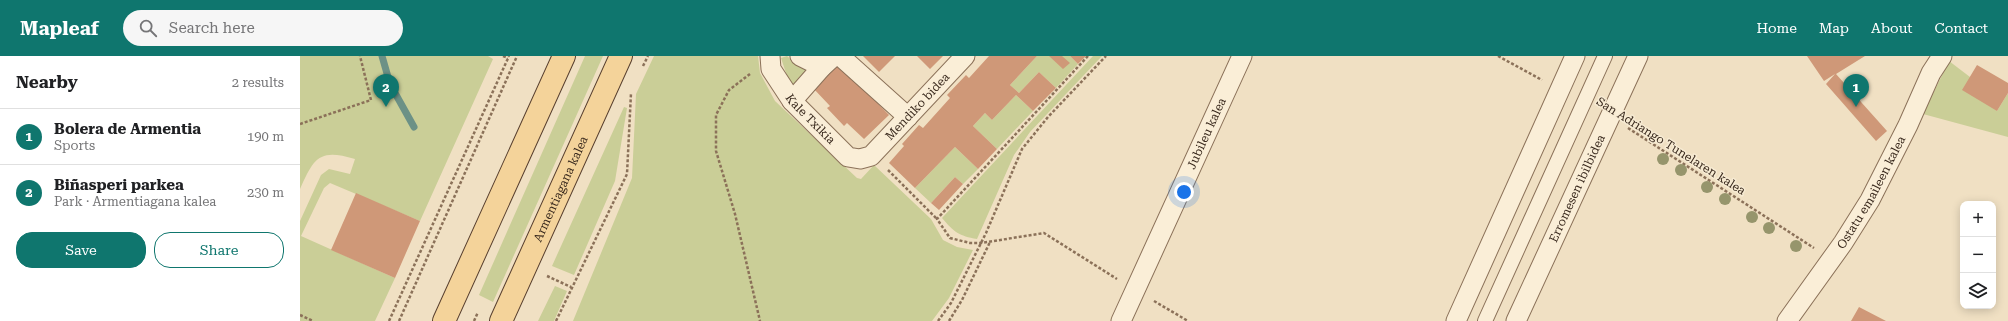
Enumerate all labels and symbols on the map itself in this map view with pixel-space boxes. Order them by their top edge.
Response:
street label: Mendiko bidea [883,70,953,143]
pin: 2 [373,74,399,107]
pin: 1 [1843,74,1869,107]
street label: Kale Txikia [782,91,838,147]
street label: San Adriango Tunelaren kalea [1594,94,1749,198]
street label: Jubileu kalea [1184,95,1229,172]
street label: Erromesen ibilbidea [1546,132,1608,244]
street label: Armentiagana kalea [531,133,591,244]
street label: Ostatu emaileen kalea [1834,133,1908,252]
your location [1174,182,1194,202]

